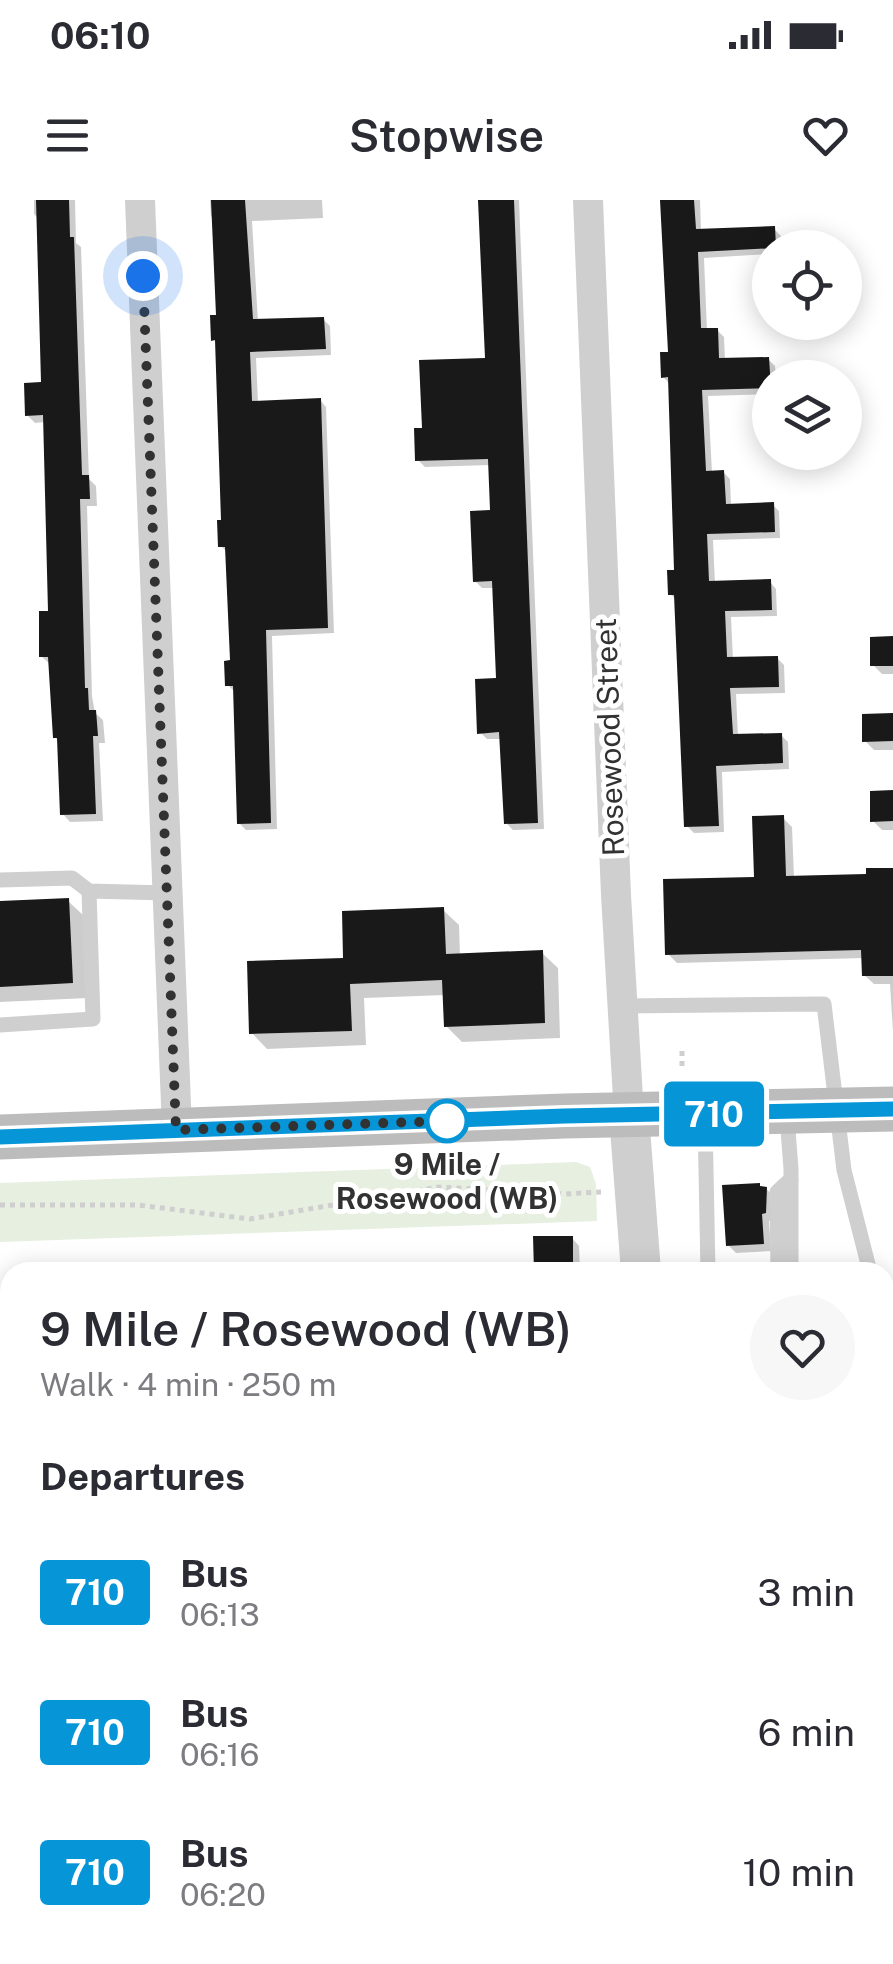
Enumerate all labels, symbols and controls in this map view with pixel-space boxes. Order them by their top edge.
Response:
text: 06:10 [50,13,150,58]
icon: menu [40,108,95,163]
icon: heart [798,108,853,163]
text: Stopwise [349,109,544,162]
map controls [752,230,862,470]
button: locate [752,230,862,340]
your location [118,251,168,301]
button: layers [752,360,862,470]
street label: Rosewood Street [587,617,631,857]
line badge: 710 [656,1082,772,1146]
text: 710 [684,1094,744,1135]
marker: 9 Mile / Rosewood (WB) [426,1100,468,1142]
place label: 9 Mile / Rosewood (WB) [336,1146,558,1216]
button: heart [750,1295,855,1400]
text: 9 Mile / Rosewood (WB) [40,1300,572,1357]
text: Walk · 4 min · 250 m [40,1366,336,1403]
text: Departures [40,1454,245,1499]
text: Bus [180,1551,249,1596]
text: 3 min [757,1570,855,1615]
text: 710 [65,1572,125,1613]
text: 06:13 [180,1596,260,1633]
text: Bus [180,1691,249,1736]
text: 6 min [758,1710,855,1755]
text: 710 [65,1712,125,1753]
text: 06:16 [180,1736,259,1773]
text: Bus [180,1831,249,1876]
text: 10 min [743,1850,855,1895]
text: 710 [65,1852,125,1893]
text: 06:20 [180,1876,266,1913]

